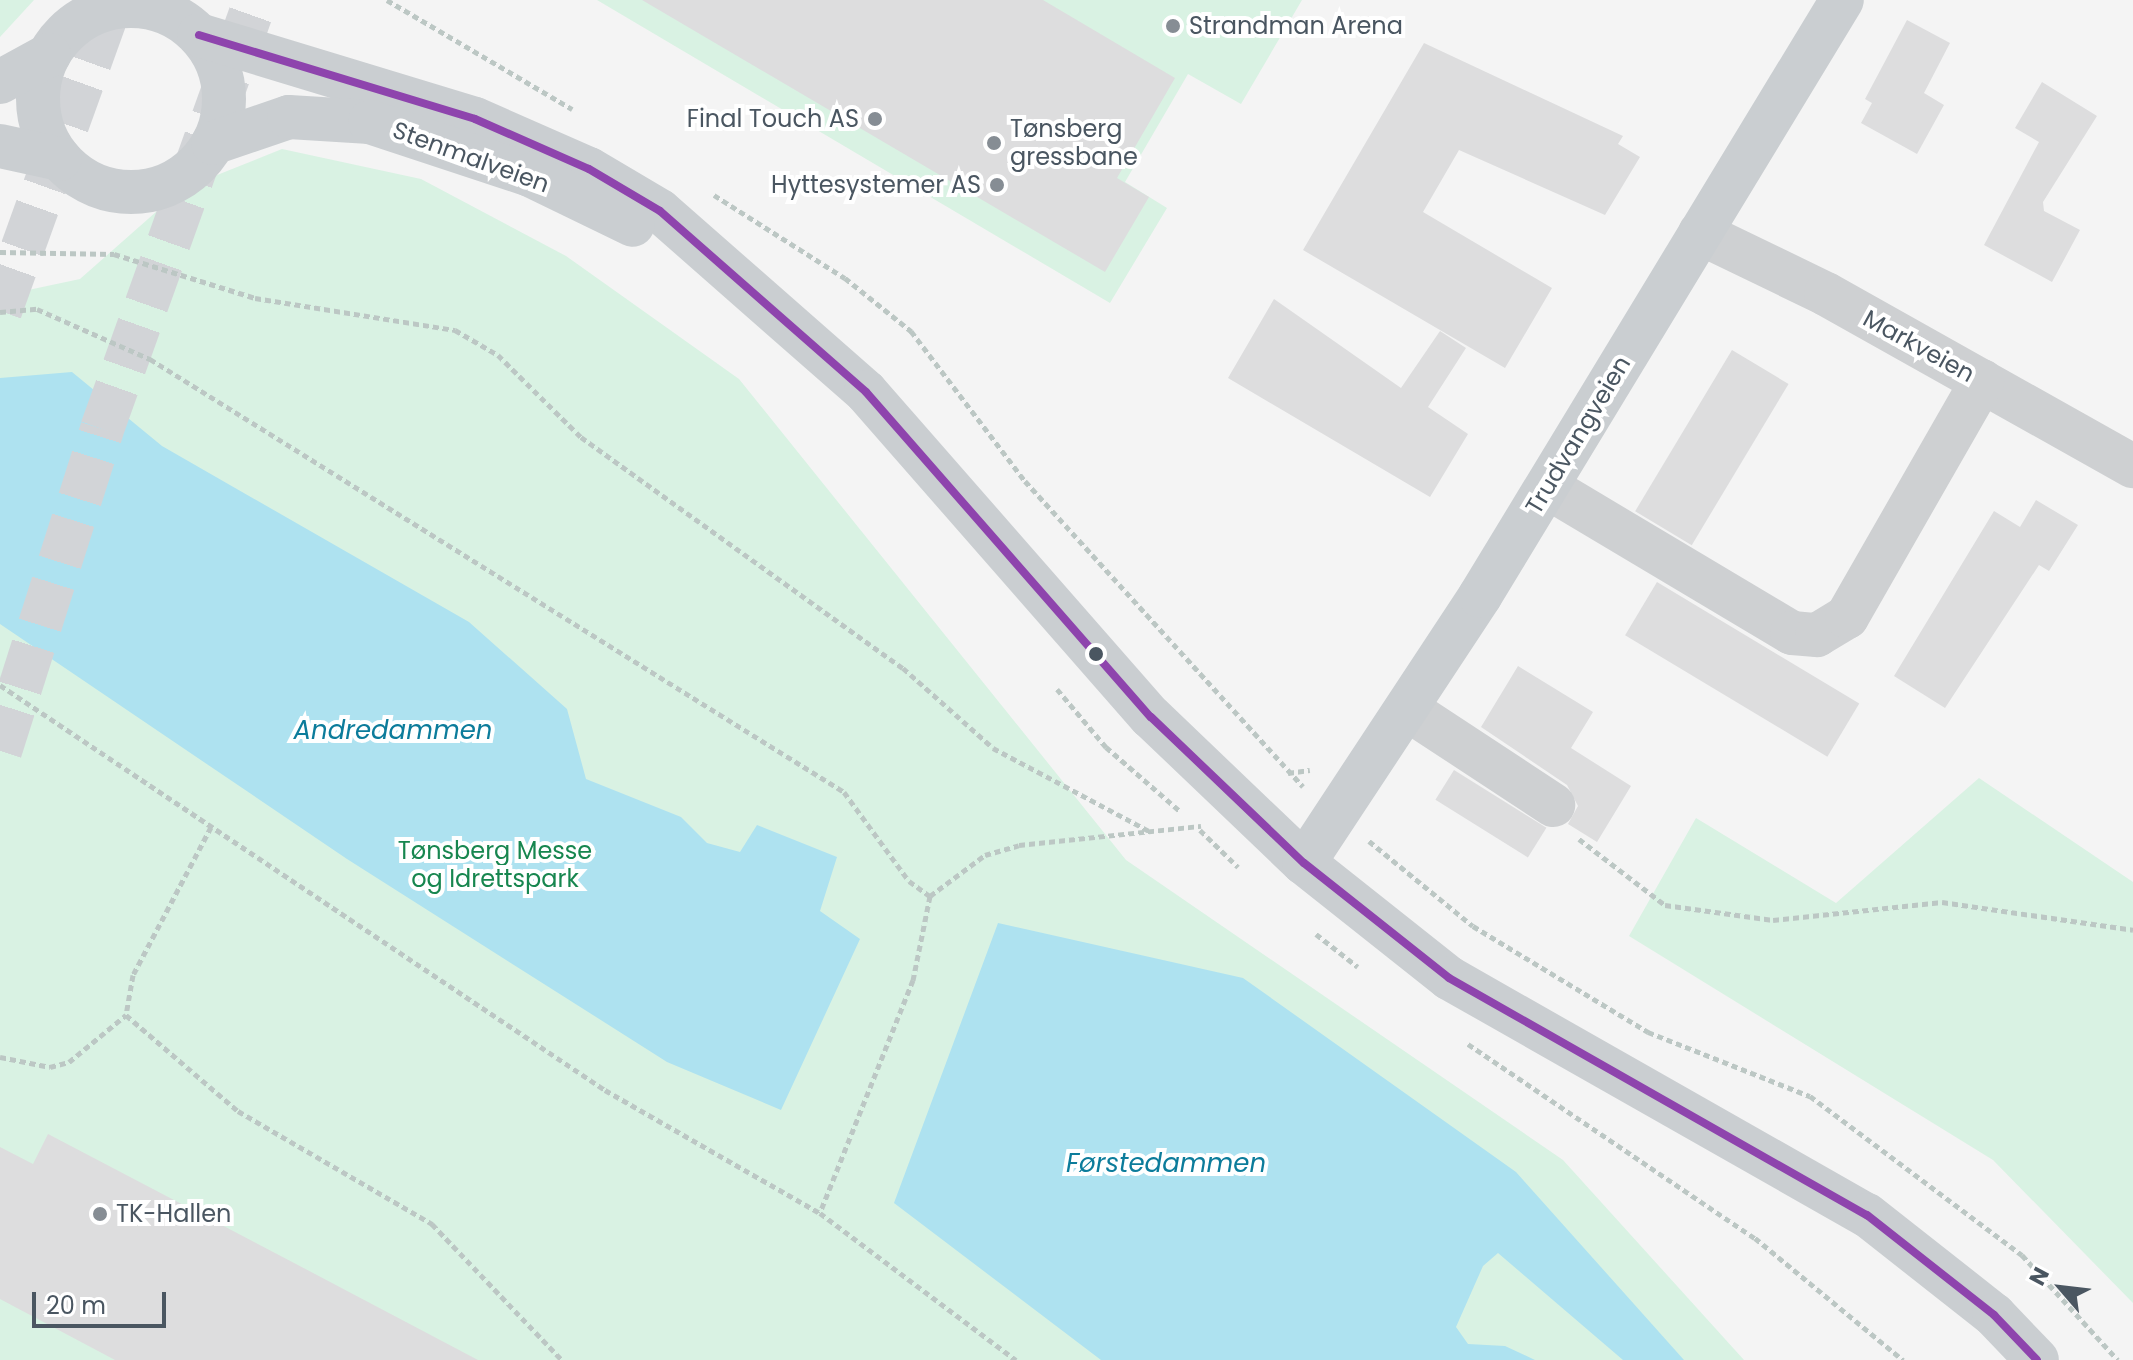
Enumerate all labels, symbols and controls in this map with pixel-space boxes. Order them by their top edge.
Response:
place label: Strandman Arena [1189,12,1403,40]
marker: Strandman Arena [1164,17,1182,35]
place label: Final Touch AS [687,105,859,133]
marker: Final Touch AS [866,110,884,128]
street label: Stenmalveien [389,115,553,199]
place label: Tønsberg gressbane [1010,115,1138,171]
marker: Tønsberg gressbane [985,134,1003,152]
place label: Hyttesystemer AS [771,171,981,199]
marker: Hyttesystemer AS [988,176,1006,194]
street label: Markveien [1858,304,1980,388]
street label: Trudvangveien [1519,351,1637,519]
unlabelled marker [1088,646,1104,662]
water label: Andredammen [293,715,493,747]
park label: Tønsberg Messe og Idrettspark [398,837,592,893]
water label: Førstedammen [1066,1148,1266,1180]
place label: TK-Hallen [116,1200,231,1228]
marker: TK-Hallen [91,1205,109,1223]
north arrow [2021,1248,2101,1328]
text: N [2022,1262,2057,1291]
scale bar [36,1276,170,1326]
text: 20 m [46,1289,106,1322]

